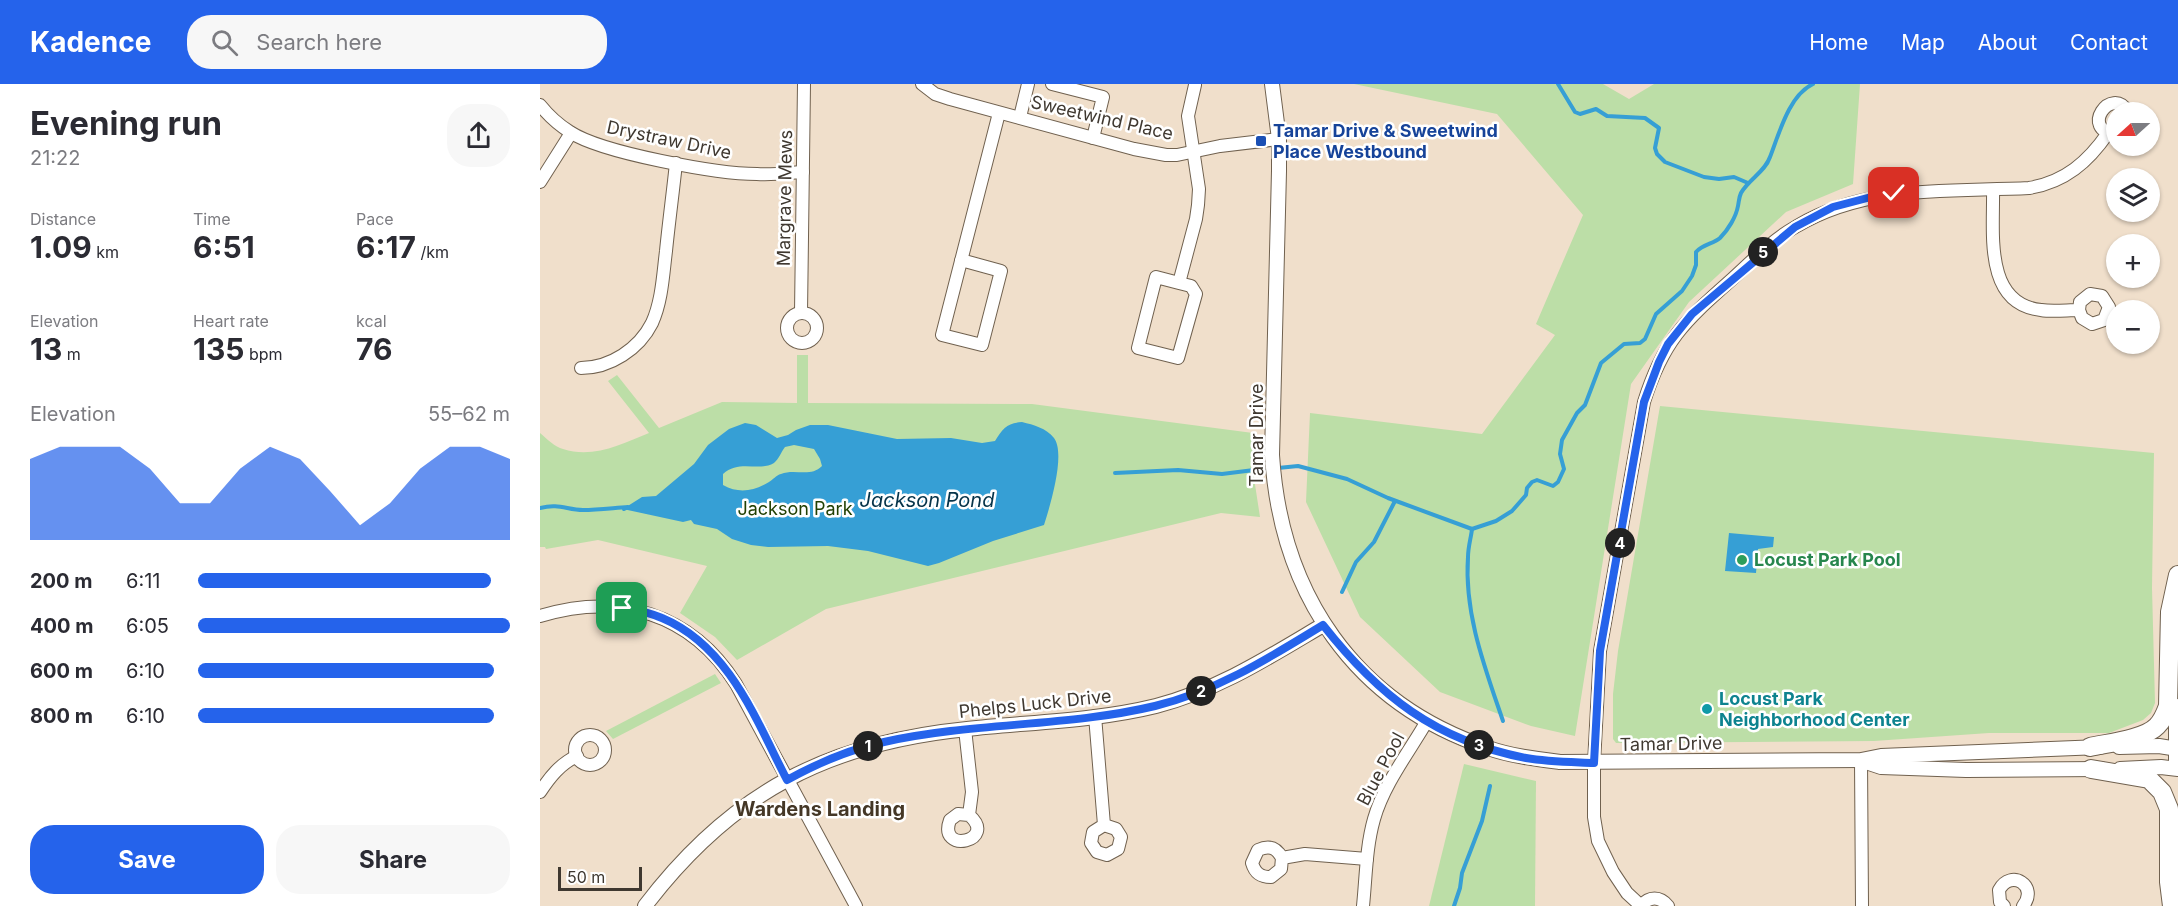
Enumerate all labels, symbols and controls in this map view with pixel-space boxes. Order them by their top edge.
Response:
search box [187,15,607,69]
text: Kadence [30,25,151,59]
icon: search [208,26,241,59]
text: Search here [256,29,382,55]
text: Home [1809,30,1868,55]
text: Map [1901,30,1945,55]
text: About [1978,30,2037,55]
text: Contact [2070,30,2148,55]
street label: Sweetwind Place [1029,91,1175,144]
north arrow [2106,102,2160,156]
map controls [2106,102,2160,354]
text: Evening run [30,103,222,143]
button: share [447,104,510,167]
street label: Drystraw Drive [605,116,733,163]
place label: Tamar Drive & Sweetwind Place Westbound [1273,120,1498,162]
street label: Margrave Mews [773,130,796,266]
marker: Tamar Drive & Sweetwind Place Westbound [1254,134,1268,148]
text: 21:22 [30,146,81,170]
pin [1868,167,1919,218]
button: layers [2106,168,2160,222]
icon: check [1877,176,1910,209]
text: Distance [30,209,96,229]
text: Time [193,209,231,229]
text: Pace [356,209,394,229]
text: 1.09 [30,229,92,265]
text: 6:51 [193,229,255,265]
text: 6:17 [356,229,416,265]
button: + [2106,234,2160,288]
pin: 5 [1748,237,1778,267]
text: km [92,242,119,262]
text: /km [416,242,449,262]
text: 5 [1758,242,1768,262]
button: − [2106,300,2160,354]
text: Elevation [30,311,99,331]
text: Heart rate [193,311,269,331]
text: kcal [356,311,387,331]
text: 13 [30,331,62,367]
text: 135 [193,331,244,367]
text: 76 [356,331,392,367]
text: m [62,344,81,364]
text: bpm [244,344,283,364]
street label: Tamar Drive [1246,384,1267,486]
text: Elevation [30,402,116,426]
text: 55–62 m [428,402,510,426]
water label: Jackson Pond [860,488,995,512]
park label: Jackson Park [737,498,853,519]
pin: 4 [1605,528,1635,558]
text: 4 [1615,533,1625,553]
place label: Locust Park Pool [1754,549,1901,570]
marker: Locust Park Pool [1735,553,1749,567]
text: 200 m [30,569,93,593]
text: 6:11 [126,569,160,593]
pin [596,582,647,633]
icon: arrive [605,591,638,624]
text: 400 m [30,614,94,638]
text: 6:05 [126,614,169,638]
text: 600 m [30,659,93,683]
text: 6:10 [126,659,165,683]
pin: 2 [1186,676,1216,706]
text: 2 [1196,681,1206,701]
street label: Phelps Luck Drive [958,685,1112,722]
place label: Locust Park Neighborhood Center [1719,688,1910,730]
marker: Locust Park Neighborhood Center [1700,702,1714,716]
text: 800 m [30,704,93,728]
text: 6:10 [126,704,165,728]
street label: Blue Pool [1353,729,1409,809]
pin: 3 [1464,730,1494,760]
pin: 1 [853,731,883,761]
street label: Tamar Drive [1619,732,1723,755]
text: 3 [1474,735,1484,755]
text: 1 [865,736,871,756]
district label: Wardens Landing [735,797,905,821]
button: Save [30,825,264,894]
button: Share [276,825,510,894]
scale bar [558,864,642,892]
text: 50 m [567,867,605,887]

